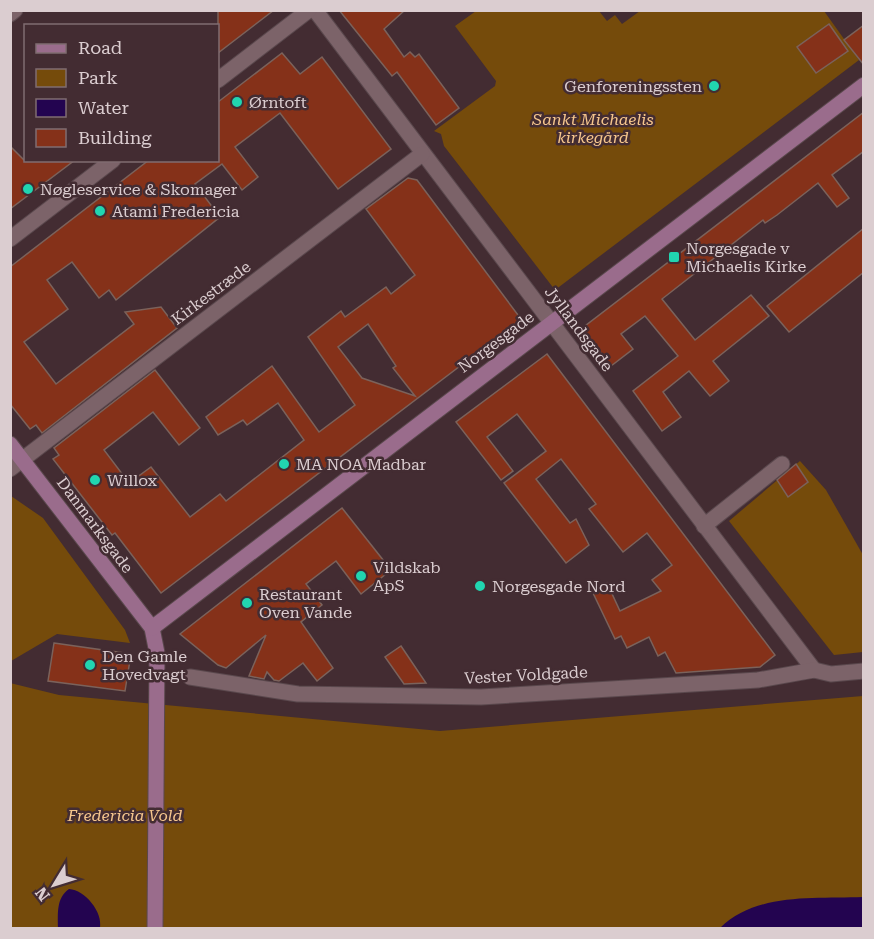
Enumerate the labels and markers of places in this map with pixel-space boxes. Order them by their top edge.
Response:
place label: Genforeningssten [564,77,702,96]
marker: Genforeningssten [707,79,721,93]
place label: Ørntoft [249,93,307,112]
marker: Ørntoft [230,95,244,109]
place label: Nøgleservice & Skomager [40,180,238,199]
marker: Nøgleservice & Skomager [21,182,35,196]
place label: Atami Fredericia [112,202,240,221]
marker: Atami Fredericia [93,204,107,218]
place label: Norgesgade v Michaelis Kirke [686,239,807,276]
marker: Norgesgade v Michaelis Kirke [667,250,681,264]
place label: MA NOA Madbar [296,455,427,474]
marker: MA NOA Madbar [277,457,291,471]
place label: Willox [107,471,158,490]
marker: Willox [88,473,102,487]
place label: Vildskab ApS [373,558,441,595]
marker: Vildskab ApS [354,569,368,583]
place label: Norgesgade Nord [492,577,625,596]
marker: Norgesgade Nord [473,579,487,593]
place label: Restaurant Oven Vande [259,585,352,622]
marker: Restaurant Oven Vande [240,596,254,610]
place label: Den Gamle Hovedvagt [102,647,187,684]
marker: Den Gamle Hovedvagt [83,658,97,672]

